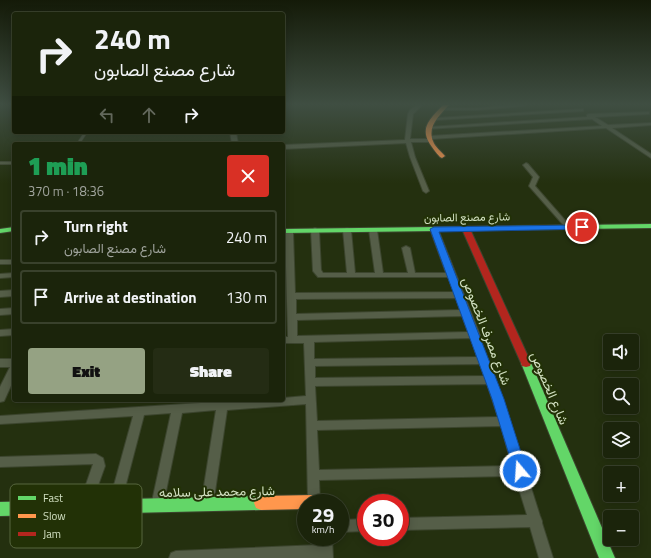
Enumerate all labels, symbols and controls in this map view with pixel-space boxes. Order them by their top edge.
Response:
text: 240 m [94,17,171,60]
icon: right [28,28,80,80]
text: شارع مصنع الصابون [94,56,235,83]
icon: left [96,104,118,126]
icon: ahead [138,104,160,126]
icon: right [180,104,202,126]
text: 1 min [28,148,88,184]
button: close [227,155,269,197]
text: 370 m · 18:36 [28,181,104,201]
street label: شارع مصنع الصابون [424,208,511,226]
pin [565,210,599,244]
text: Turn right [64,215,128,238]
icon: arrive [571,216,593,238]
icon: right [30,226,52,248]
text: 240 m [226,226,267,249]
text: شارع مصنع الصابون [64,238,166,258]
street label: شارع مصرف الخصوص [457,274,517,388]
icon: arrive [30,286,52,308]
text: Arrive at destination [64,286,197,309]
text: 130 m [226,286,267,309]
map controls [603,334,639,546]
button: sound [603,334,639,370]
button: Exit [28,348,145,394]
button: Share [153,348,269,394]
street label: شارع الخصوص [526,348,574,428]
button: search [603,378,639,414]
button: layers [603,422,639,458]
position arrow [499,450,541,492]
button: + [603,466,639,502]
street label: شارع محمد على سلامه [159,480,275,502]
legend [10,484,142,548]
text: Fast [43,490,63,506]
speed limit sign: 30 [357,494,409,546]
text: 29 [312,499,334,530]
text: Slow [43,508,66,524]
button: − [603,510,639,546]
text: km/h [312,522,334,537]
text: Jam [43,526,61,542]

